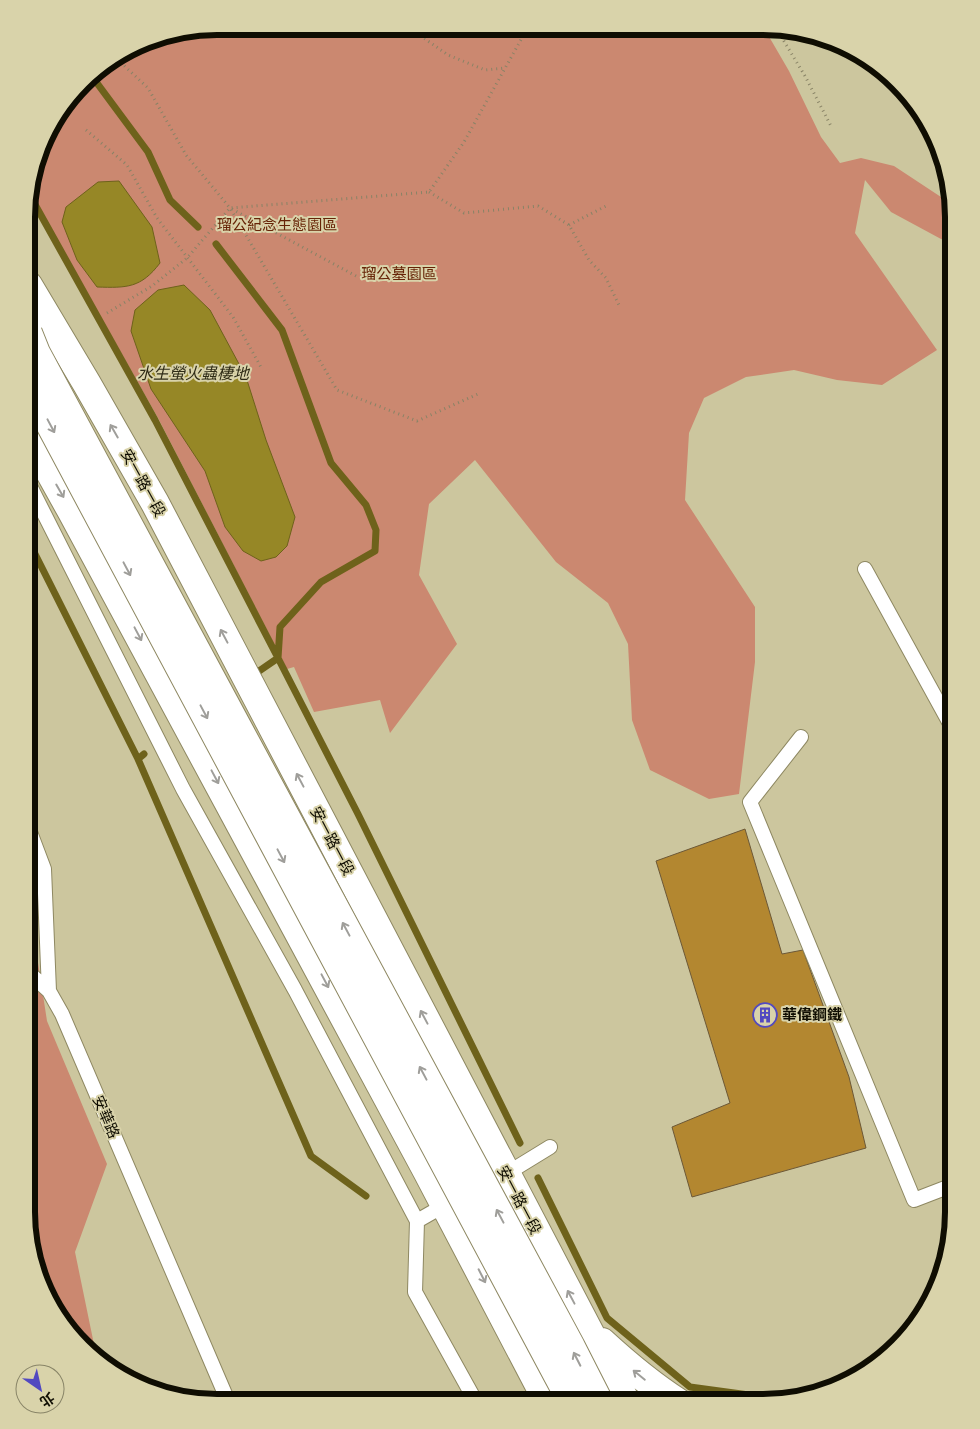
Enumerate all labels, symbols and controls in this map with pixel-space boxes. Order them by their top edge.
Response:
park label: 瑠公紀念生態園區 [217,214,337,234]
park label: 瑠公墓園區 [361,263,437,283]
water label: 水生螢火蟲棲地 [137,362,251,384]
one-way arrow [46,418,56,433]
one-way arrow [108,424,118,439]
street label: 安一路一段 [117,445,171,520]
one-way arrow [56,483,66,497]
one-way arrow [123,561,132,576]
one-way arrow [133,626,143,641]
one-way arrow [219,628,229,643]
one-way arrow [199,705,209,720]
one-way arrow [210,769,220,784]
one-way arrow [295,772,305,787]
street label: 安一路一段 [306,803,359,878]
one-way arrow [276,848,286,863]
one-way arrow [341,922,351,937]
one-way arrow [320,974,330,989]
building icon: 華偉鋼鐵 [752,1002,778,1028]
place label: 華偉鋼鐵 [782,1004,842,1024]
one-way arrow [419,1009,429,1024]
one-way arrow [418,1065,428,1080]
street label: 安華路 [89,1092,125,1141]
street label: 安一路一段 [493,1162,546,1237]
one-way arrow [495,1208,505,1223]
one-way arrow [478,1268,487,1283]
one-way arrow [566,1290,576,1305]
one-way arrow [572,1352,581,1367]
north arrow [15,1364,65,1414]
one-way arrow [633,1369,646,1380]
text: 北 [36,1388,59,1412]

